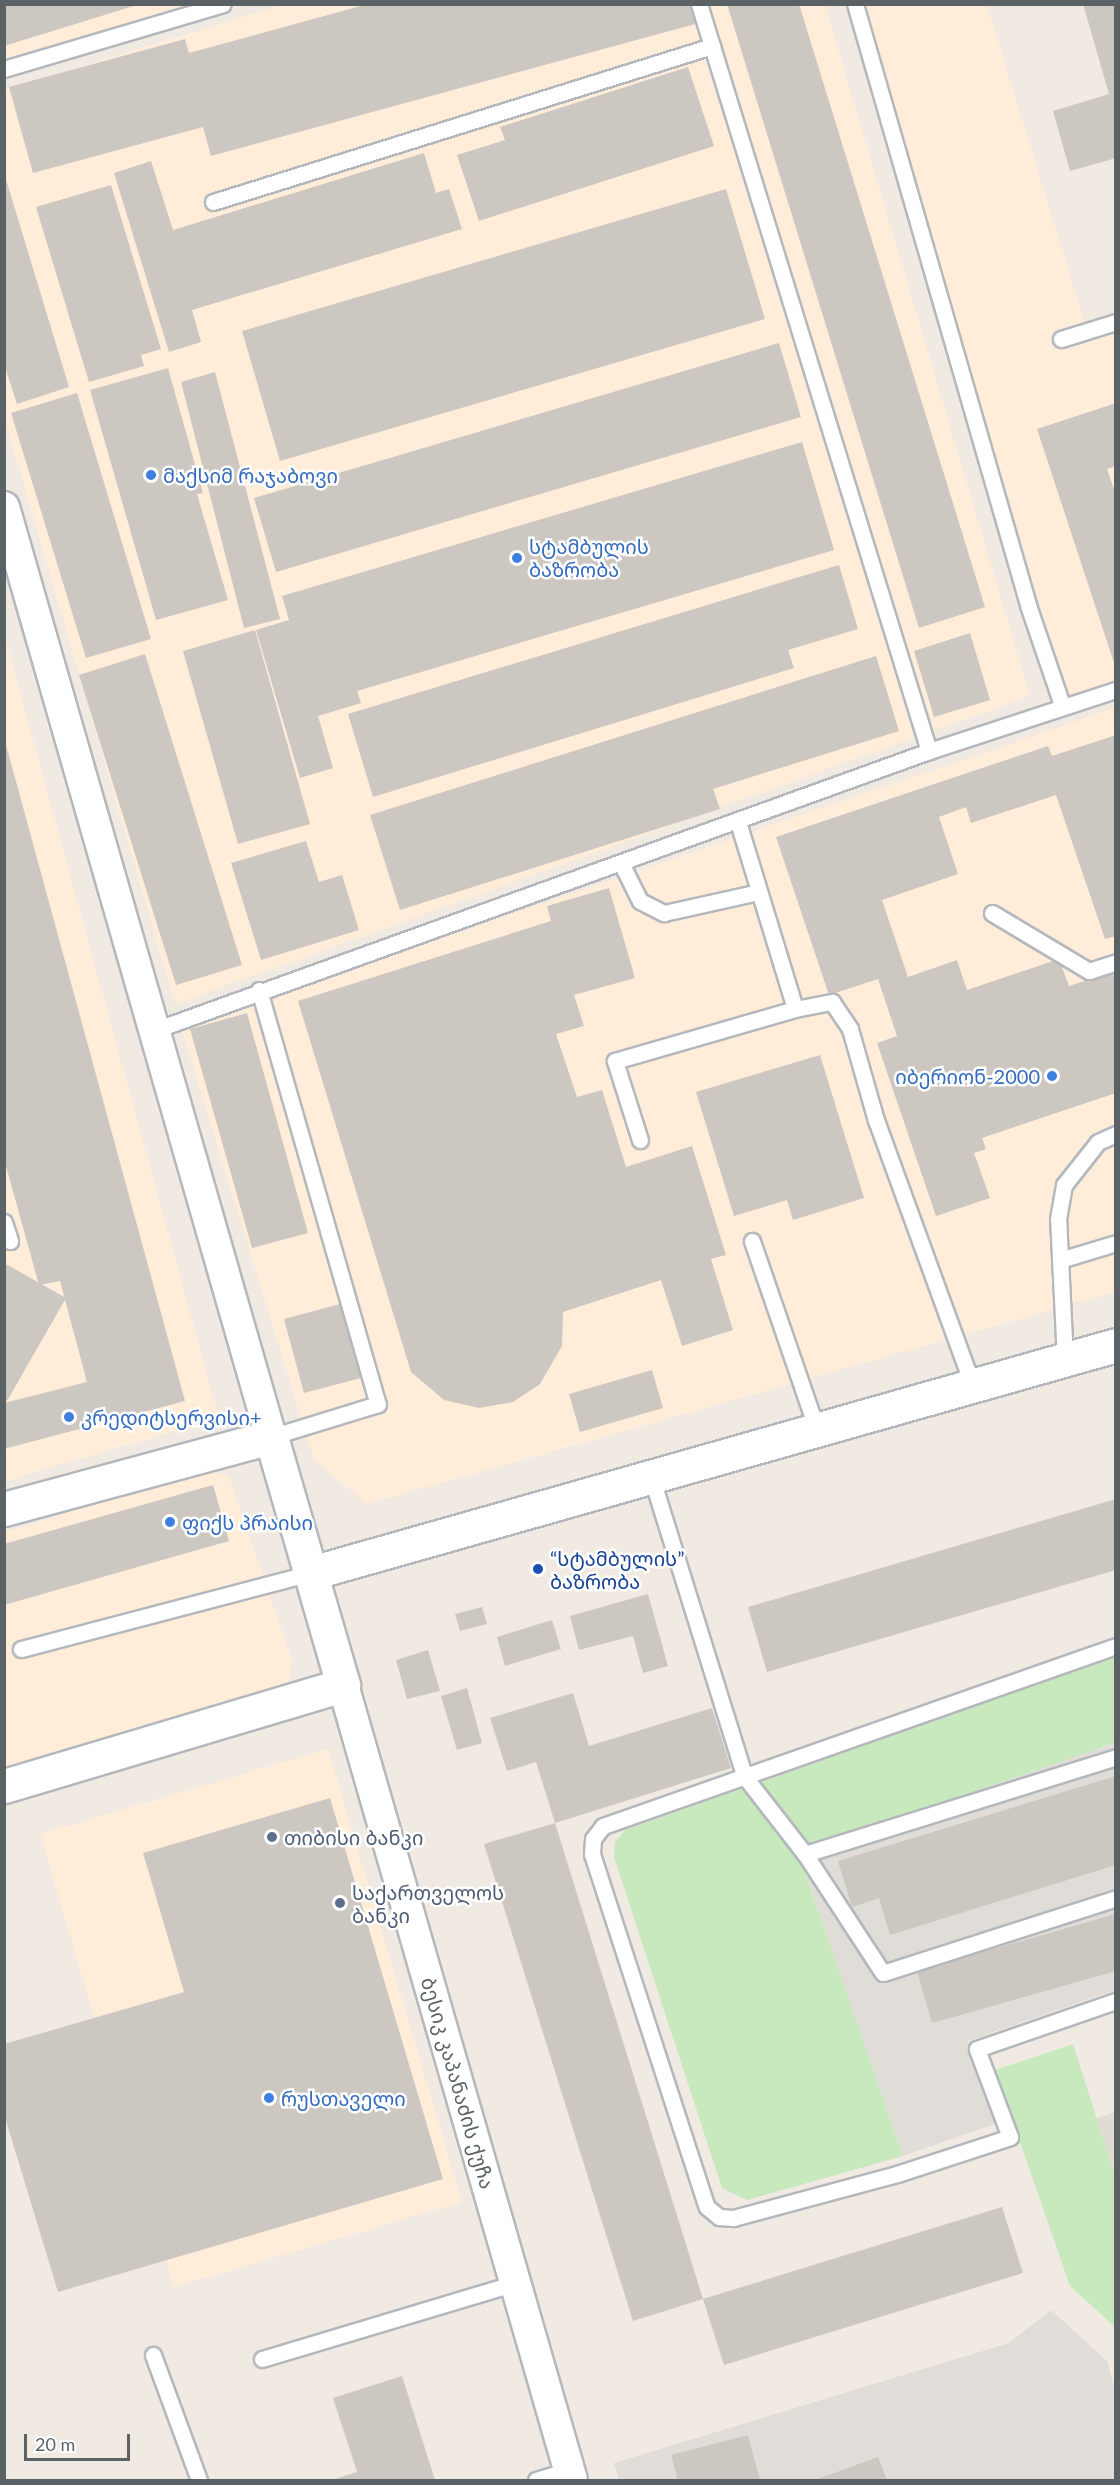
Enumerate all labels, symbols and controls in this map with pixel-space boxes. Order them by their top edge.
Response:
place label: მაქსიმ რაჯაბოვი [163,463,338,487]
marker: მაქსიმ რაჯაბოვი [144,468,158,482]
place label: სტამბულის ბაზრობა [529,534,649,581]
marker: სტამბულის ბაზრობა [510,551,524,565]
place label: იბერიონ-2000 [895,1064,1040,1088]
marker: იბერიონ-2000 [1045,1069,1059,1083]
place label: კრედიტსერვისი+ [81,1405,262,1429]
marker: კრედიტსერვისი+ [62,1410,76,1424]
place label: ფიქს პრაისი [182,1510,313,1534]
marker: ფიქს პრაისი [163,1515,177,1529]
place label: “სტამბულის” ბაზრობა [550,1546,685,1593]
marker: “სტამბულის” ბაზრობა [531,1562,545,1576]
place label: თიბისი ბანკი [284,1825,423,1849]
marker: თიბისი ბანკი [265,1830,279,1844]
place label: საქართველოს ბანკი [352,1880,504,1927]
marker: საქართველოს ბანკი [333,1896,347,1910]
street label: ბესიკ კაპანაძის ქუჩა [416,1974,500,2192]
place label: რუსთაველი [281,2086,406,2110]
marker: რუსთაველი [262,2091,276,2105]
scale bar [27,2422,134,2460]
text: 20 m [35,2433,75,2455]

